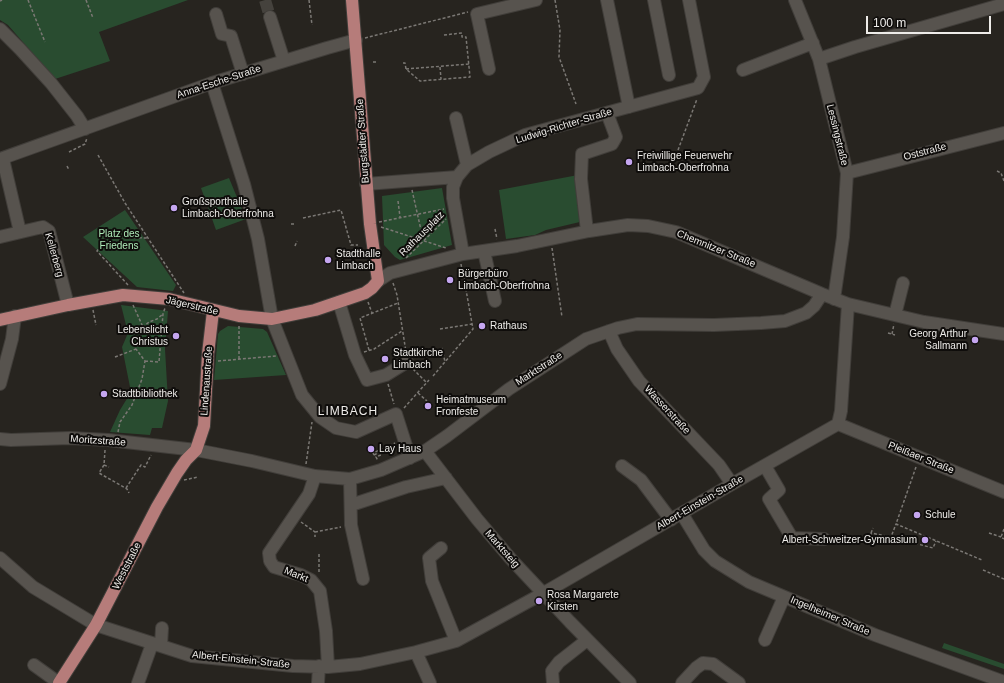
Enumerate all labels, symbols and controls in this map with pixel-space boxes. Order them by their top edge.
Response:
scale bar [868,8,993,34]
text: 100 m [873,16,906,30]
street label: Anna-Esche-Straße [175,63,263,101]
street label: Burgstädter Straße [354,98,372,184]
street label: Lessingstraße [824,103,850,167]
street label: Ludwig-Richter-Straße [514,106,614,146]
street label: Oststraße [902,141,948,163]
place label: Freiwillige Feuerwehr Limbach-Oberfrohna [637,150,732,174]
marker: Freiwillige Feuerwehr Limbach-Oberfrohna [624,157,634,167]
place label: Großsporthalle Limbach-Oberfrohna [182,196,274,220]
marker: Großsporthalle Limbach-Oberfrohna [169,203,179,213]
street label: Rathausplatz [397,209,447,259]
park label: Platz des Friedens [98,228,140,252]
street label: Chemnitzer Straße [675,228,757,270]
street label: Kellerberg [42,231,66,279]
place label: Stadthalle Limbach [336,248,380,272]
marker: Stadthalle Limbach [323,255,333,265]
place label: Bürgerbüro Limbach-Oberfrohna [458,268,550,292]
marker: Bürgerbüro Limbach-Oberfrohna [445,275,455,285]
street label: Jägerstraße [165,294,219,318]
place label: Rathaus [490,320,527,332]
marker: Rathaus [477,321,487,331]
place label: Lebenslicht Christus [117,324,168,348]
place label: Georg Arthur Sallmann [909,328,967,352]
marker: Lebenslicht Christus [171,331,181,341]
marker: Georg Arthur Sallmann [970,335,980,345]
street label: Lindenaustraße [199,346,215,416]
place label: Stadtkirche Limbach [393,347,443,370]
street label: Marktstraße [513,349,565,389]
marker: Stadtkirche Limbach [380,354,390,364]
street label: Wasserstraße [642,383,692,437]
place label: Stadtbibliothek [112,388,178,400]
marker: Stadtbibliothek [99,389,109,399]
place label: Heimatmuseum Fronfeste [436,394,506,418]
marker: Heimatmuseum Fronfeste [423,401,433,411]
district label: LIMBACH [318,405,378,419]
street label: Moritzstraße [70,433,126,449]
street label: Pleißaer Straße [886,439,956,477]
place label: Lay Haus [379,443,421,455]
marker: Lay Haus [366,444,376,454]
street label: Albert-Einstein-Straße [654,473,746,533]
place label: Schule [925,509,956,521]
marker: Schule [912,510,922,520]
street label: Marktsteig [482,528,522,570]
place label: Albert-Schweitzer-Gymnasium [782,534,917,546]
marker: Albert-Schweitzer-Gymnasium [920,535,930,545]
street label: Weststraße [110,541,144,591]
street label: Markt [282,565,310,585]
place label: Rosa Margarete Kirsten [547,589,619,612]
street label: Ingelheimer Straße [789,594,871,638]
marker: Rosa Margarete Kirsten [534,596,544,606]
street label: Albert-Einstein-Straße [191,649,291,671]

